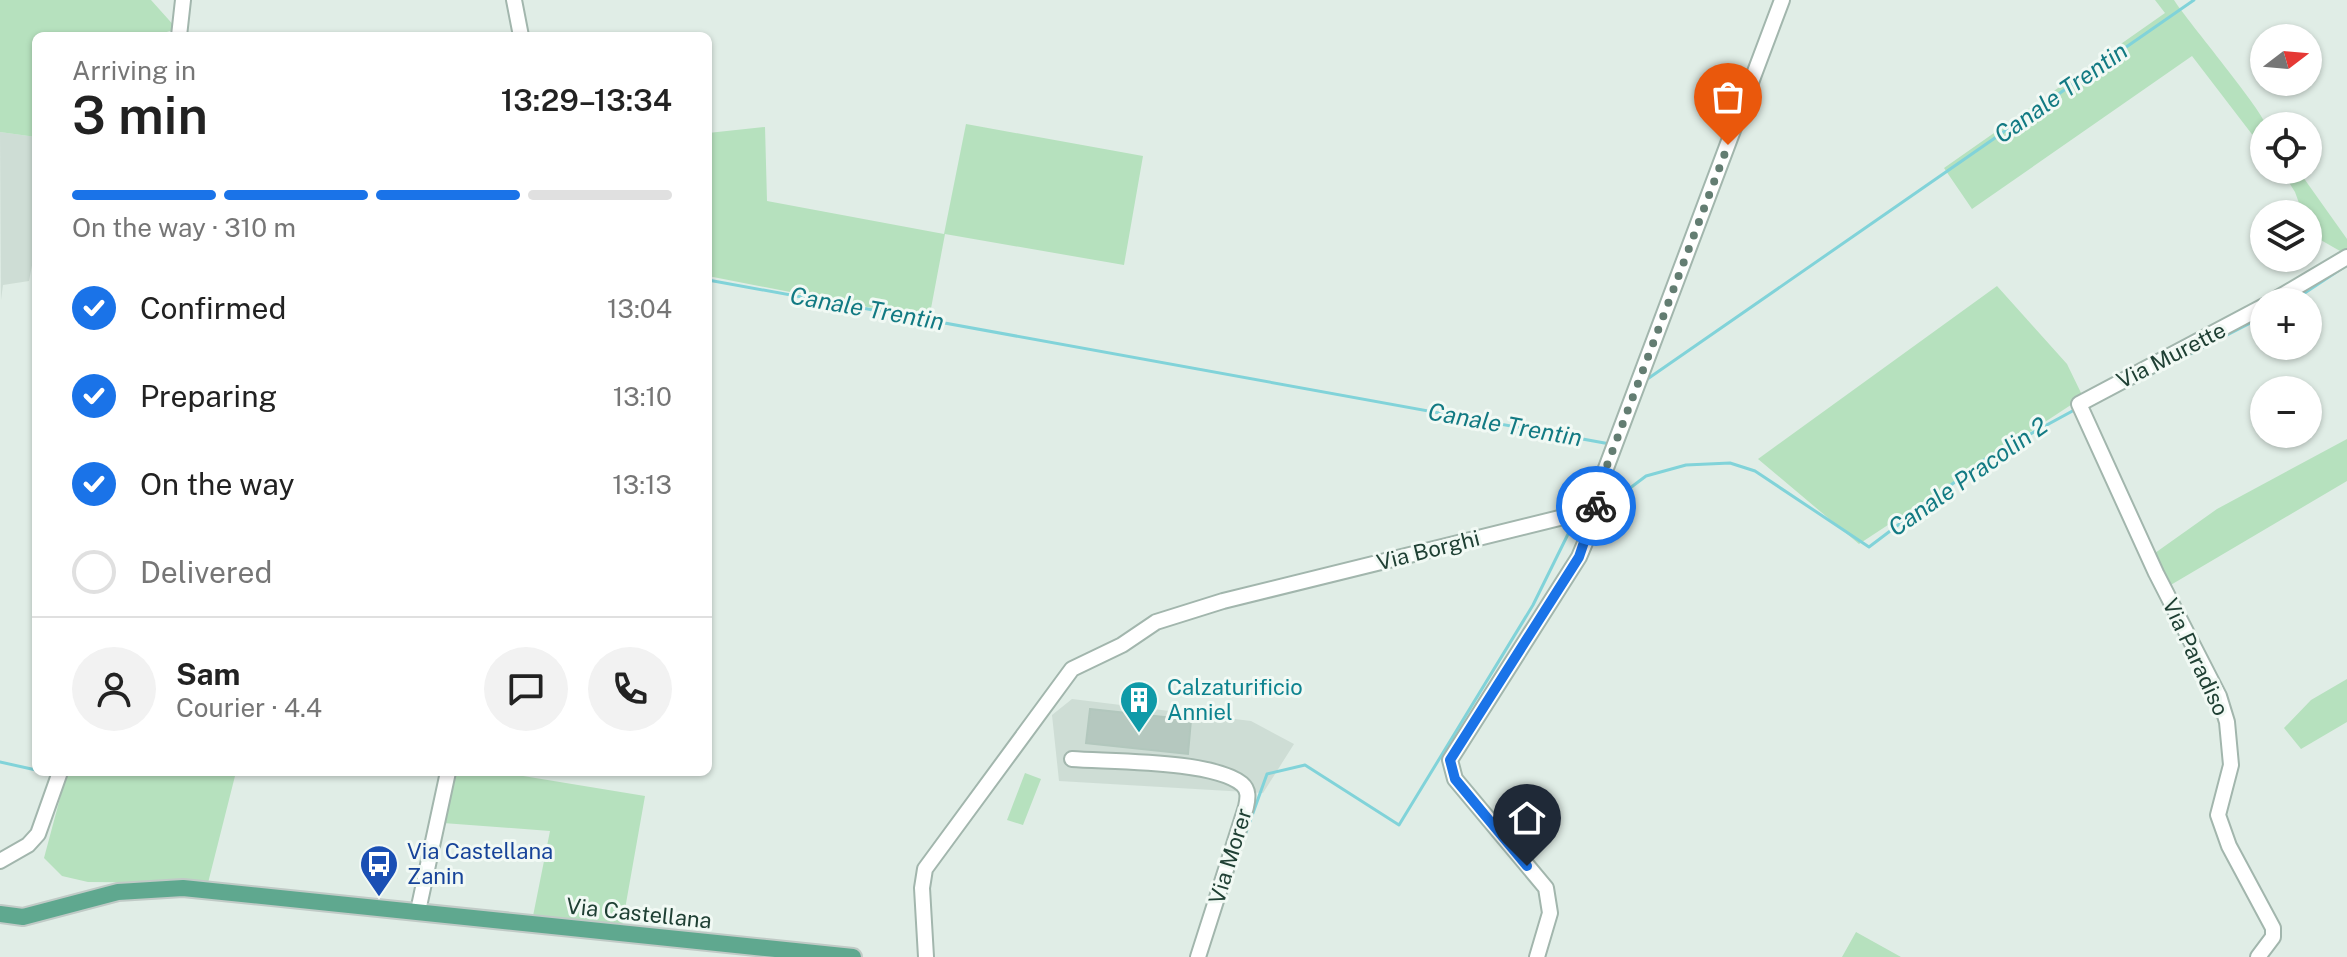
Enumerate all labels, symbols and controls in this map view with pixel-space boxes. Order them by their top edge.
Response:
north arrow [2250,24,2322,96]
map controls [2250,24,2322,448]
water label: Canale Trentin [1988,36,2132,148]
text: Arriving in [72,55,196,86]
pin [1694,63,1762,145]
icon: bag [1706,75,1750,119]
text: 13:29–13:34 [501,82,672,118]
text: 3 min [72,85,208,146]
button: locate [2250,112,2322,184]
button: layers [2250,200,2322,272]
text: On the way · 310 m [72,212,296,243]
water label: Canale Trentin [788,281,946,335]
icon: check [72,286,116,330]
button: + [2250,288,2322,360]
text: Confirmed [140,290,286,326]
text: 13:04 [607,293,672,324]
street label: Via Murette [2112,316,2230,394]
icon: check [72,374,116,418]
button: − [2250,376,2322,448]
text: Preparing [140,378,277,414]
text: 13:10 [613,381,672,412]
water label: Canale Trentin [1426,397,1584,451]
water label: Canale Pracolin 2 [1883,411,2052,541]
icon: check [72,462,116,506]
text: On the way [140,466,294,502]
courier [1556,466,1636,546]
text: 13:13 [612,469,672,500]
icon: bike [1574,484,1618,528]
street label: Via Borghi [1374,525,1482,575]
text: Delivered [140,554,272,590]
street label: Via Paradiso [2158,594,2234,720]
button: person [72,647,156,731]
button: chat [484,647,568,731]
button: phone [588,647,672,731]
text: Sam [176,656,240,692]
place label: Calzaturificio Anniel [1167,674,1303,725]
building icon: Calzaturificio Anniel [1118,679,1160,734]
text: Courier · 4.4 [176,692,322,723]
pin [1493,784,1561,866]
icon: home [1505,796,1549,840]
street label: Via Morer [1203,805,1257,907]
place label: Via Castellana Zanin [407,838,553,889]
bus stop icon: Via Castellana Zanin [358,843,400,898]
street label: Via Castellana [565,892,713,934]

